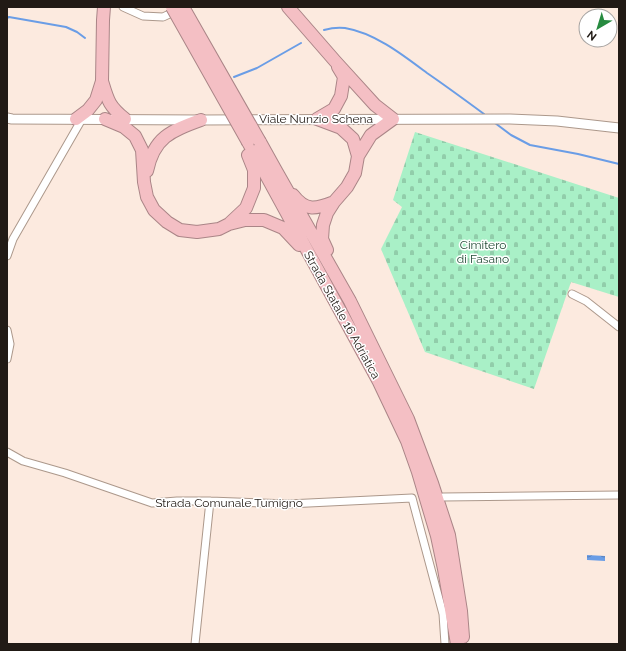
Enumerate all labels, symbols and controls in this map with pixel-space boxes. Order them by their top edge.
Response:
north arrow [578,8,618,48]
text: N [585,28,599,43]
street label: Viale Nunzio Schena [259,112,373,126]
park label: Cimitero di Fasano [457,238,509,266]
street label: Strada Statale 16 Adriatica [301,249,383,381]
street label: Strada Comunale Tumigno [155,496,303,510]

